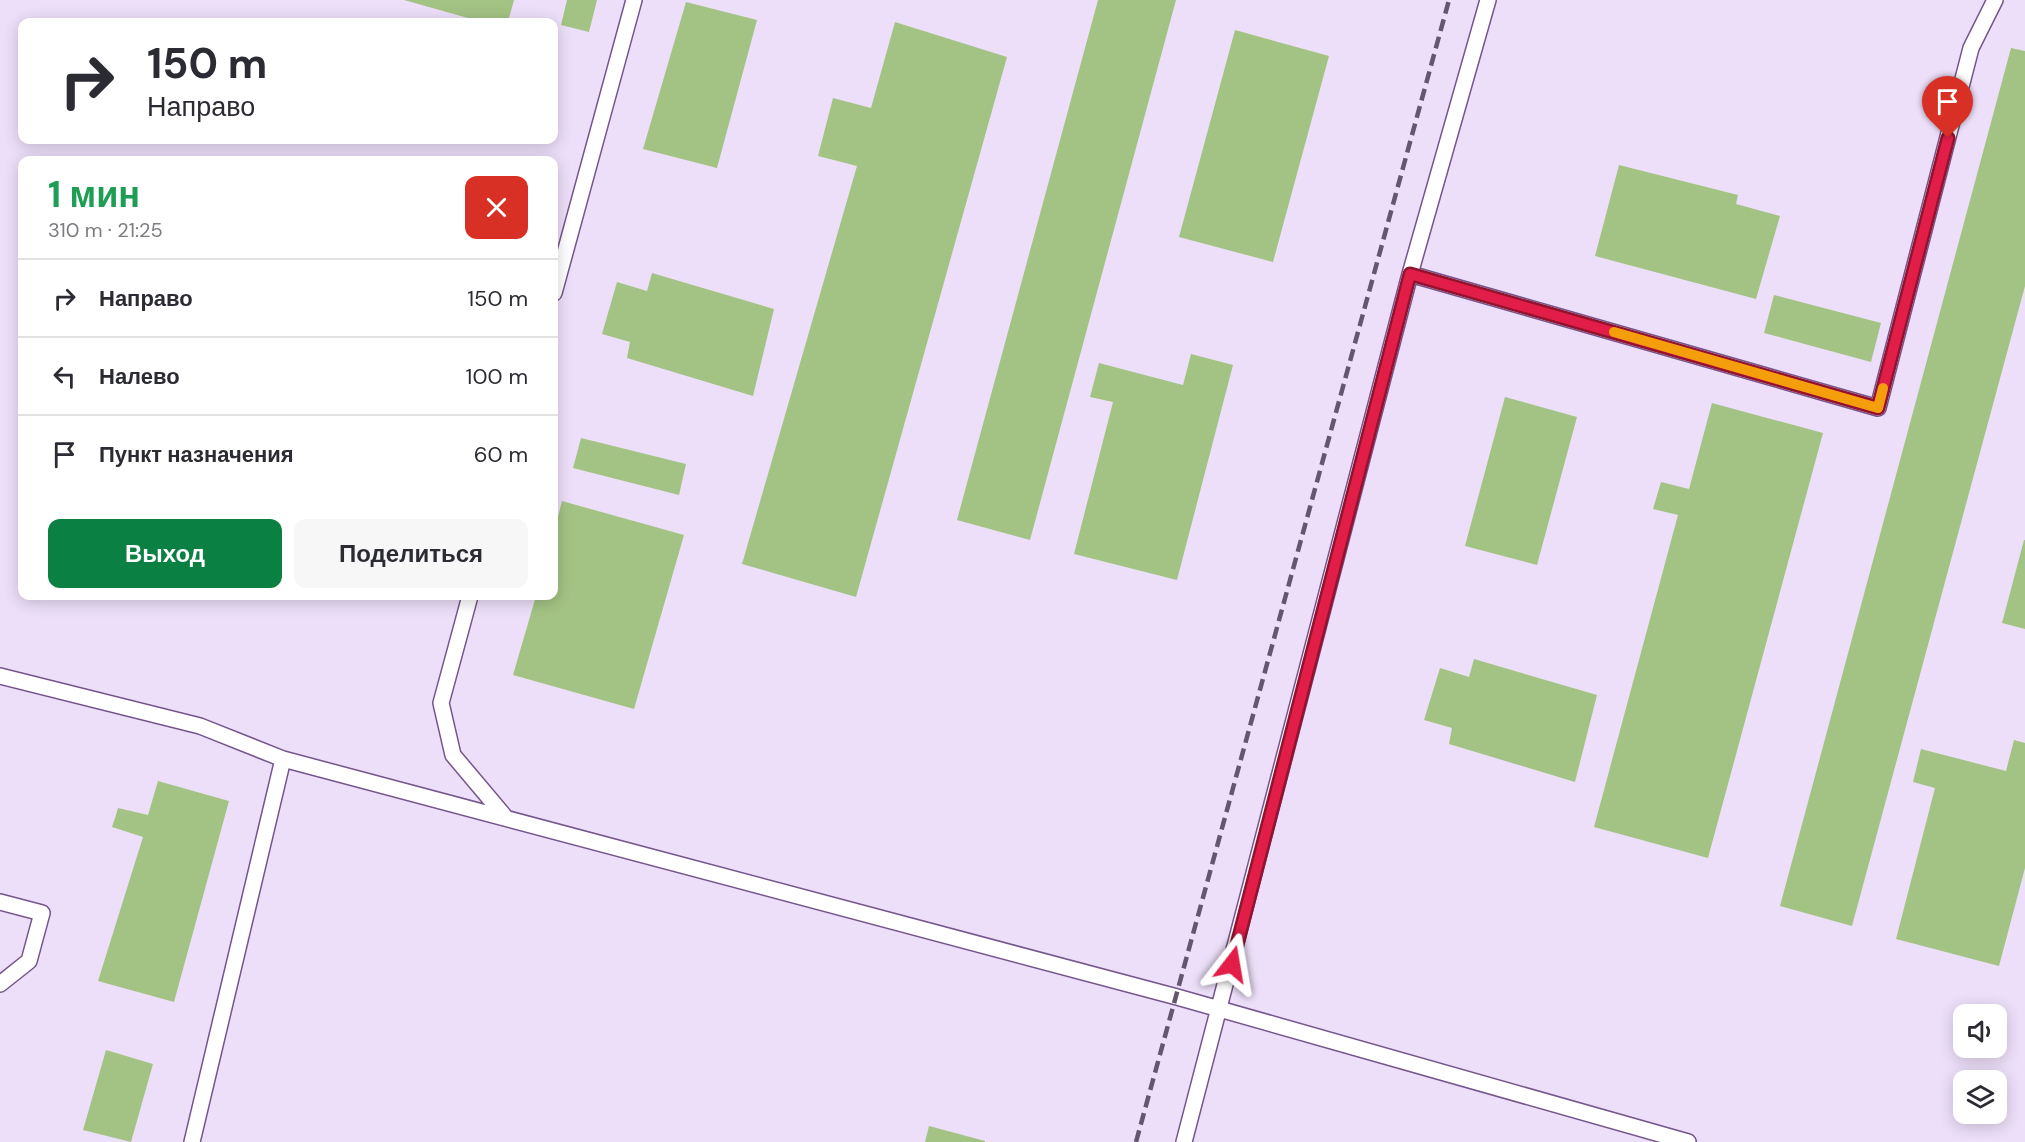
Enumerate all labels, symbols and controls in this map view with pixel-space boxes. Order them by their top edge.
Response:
text: 150 m [147,36,267,91]
icon: right [48,42,126,120]
pin [1922,76,1973,138]
icon: arrive [1931,85,1964,118]
text: Направо [147,89,255,124]
text: 1 мин [48,171,140,218]
button: close [465,176,528,239]
text: 310 m · 21:25 [48,217,163,243]
icon: right [48,282,81,315]
text: Направо [99,284,193,313]
text: 150 m [467,284,528,313]
icon: left [48,360,81,393]
text: Налево [99,362,180,391]
text: 100 m [466,362,528,391]
icon: arrive [48,438,81,471]
text: Пункт назначения [99,440,294,469]
text: 60 m [474,440,528,469]
button: Выход [48,519,282,588]
button: Поделиться [294,519,528,588]
position arrow [1200,932,1264,996]
map controls [1953,1004,2007,1124]
button: sound [1953,1004,2007,1058]
button: layers [1953,1070,2007,1124]

